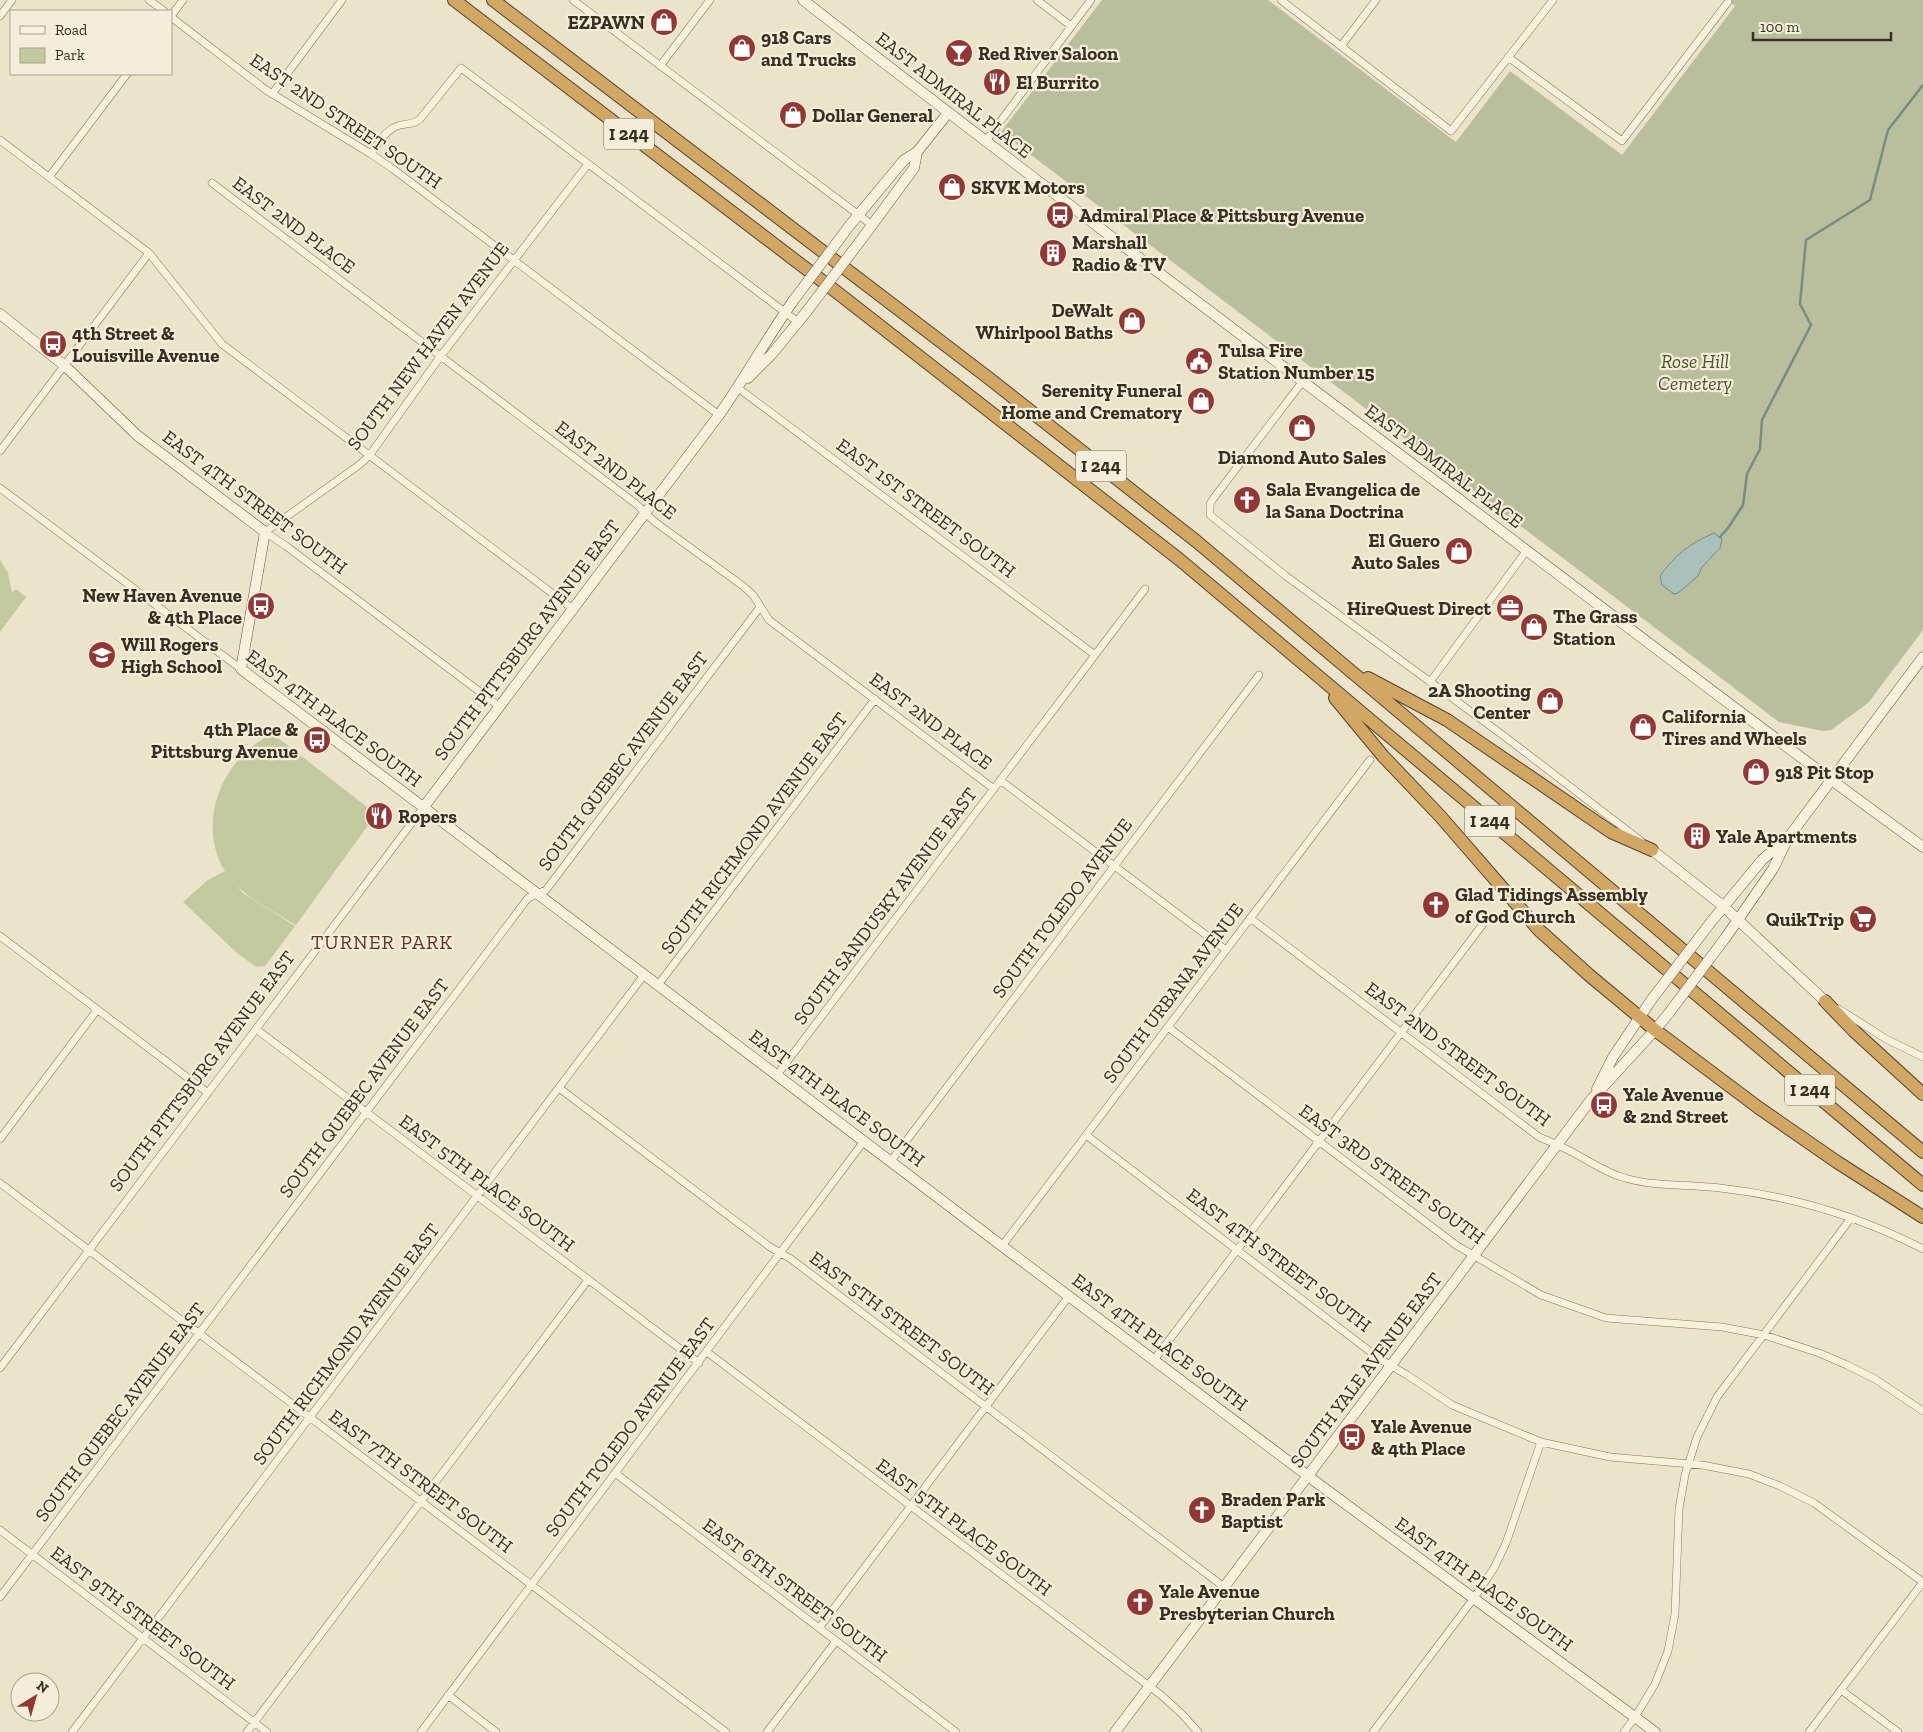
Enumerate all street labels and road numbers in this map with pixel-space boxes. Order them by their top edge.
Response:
street label: EAST ADMIRAL PLACE [871,27,1037,163]
street label: EAST 2ND STREET SOUTH [246,48,446,194]
road number: I 244 [604,118,654,150]
street label: EAST 2ND PLACE [228,171,360,279]
street label: SOUTH NEW HAVEN AVENUE [342,237,514,455]
street label: EAST ADMIRAL PLACE [1360,399,1528,533]
street label: EAST 2ND PLACE [551,416,681,524]
street label: EAST 4TH STREET SOUTH [158,425,352,579]
street label: EAST 1ST STREET SOUTH [832,433,1020,583]
road number: I 244 [1076,451,1126,482]
street label: SOUTH PITTSBURG AVENUE EAST [429,515,625,765]
street label: EAST 4TH PLACE SOUTH [242,644,426,792]
street label: SOUTH QUEBEC AVENUE EAST [533,647,713,875]
street label: EAST 2ND PLACE [865,667,997,775]
street label: SOUTH RICHMOND AVENUE EAST [656,708,853,958]
street label: SOUTH SANDUSKY AVENUE EAST [788,783,982,1029]
road number: I 244 [1465,806,1515,836]
street label: SOUTH TOLEDO AVENUE [987,814,1137,1002]
street label: SOUTH URBANA AVENUE [1098,899,1248,1087]
street label: SOUTH PITTSBURG AVENUE EAST [104,946,300,1196]
street label: SOUTH QUEBEC AVENUE EAST [274,974,454,1202]
street label: EAST 2ND STREET SOUTH [1361,977,1555,1131]
street label: EAST 4TH PLACE SOUTH [745,1024,929,1172]
road number: I 244 [1785,1074,1835,1106]
street label: EAST 3RD STREET SOUTH [1295,1099,1489,1249]
street label: EAST 5TH PLACE SOUTH [395,1109,579,1257]
street label: EAST 4TH STREET SOUTH [1182,1183,1376,1337]
street label: SOUTH RICHMOND AVENUE EAST [248,1219,445,1469]
street label: EAST 5TH STREET SOUTH [805,1246,999,1400]
street label: EAST 4TH PLACE SOUTH [1068,1268,1252,1416]
street label: SOUTH YALE AVENUE EAST [1285,1268,1447,1472]
street label: SOUTH QUEBEC AVENUE EAST [30,1298,210,1526]
street label: SOUTH TOLEDO AVENUE EAST [540,1313,720,1541]
street label: EAST 7TH STREET SOUTH [325,1404,517,1558]
street label: EAST 5TH PLACE SOUTH [872,1453,1056,1601]
street label: EAST 4TH PLACE SOUTH [1391,1512,1577,1656]
street label: EAST 6TH STREET SOUTH [698,1513,892,1667]
street label: EAST 9TH STREET SOUTH [46,1541,240,1695]

